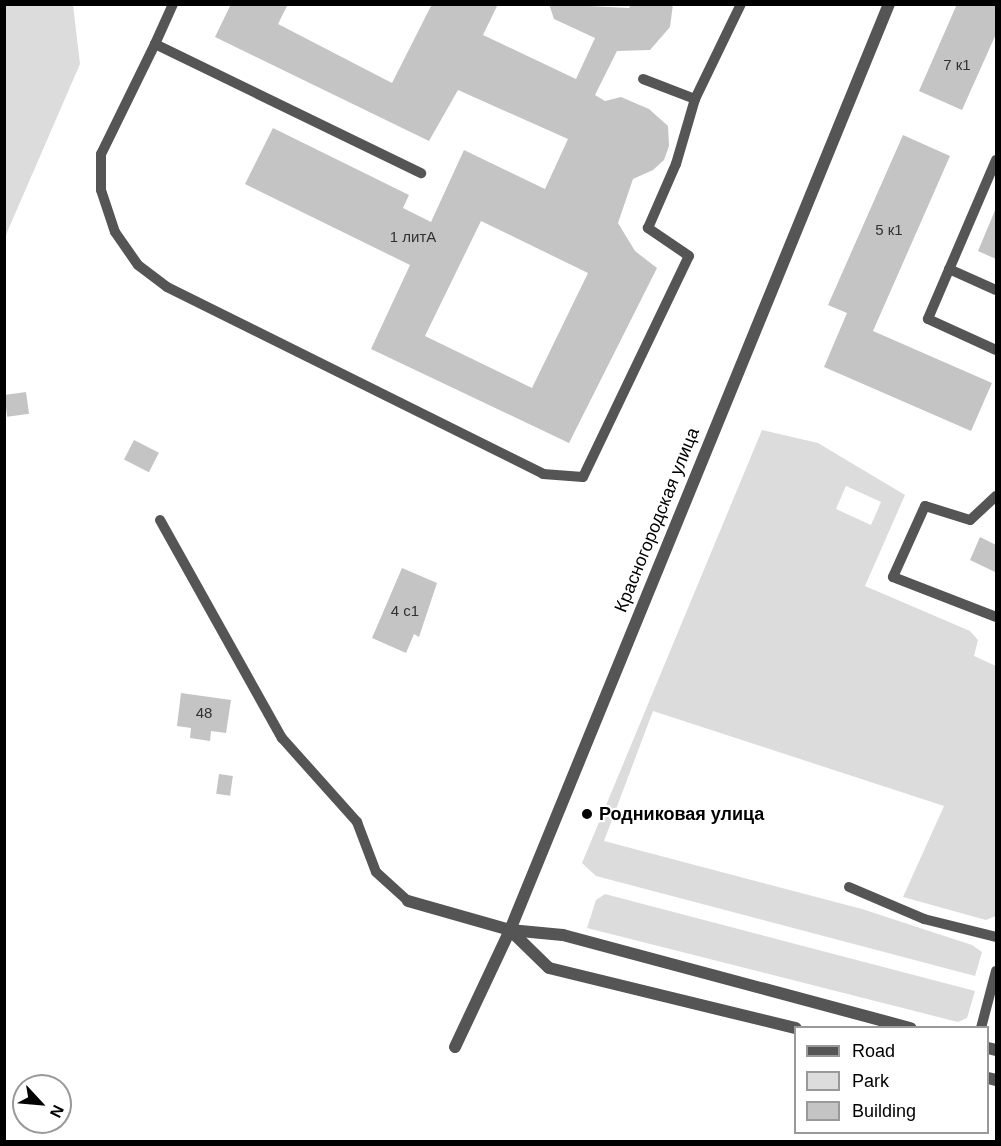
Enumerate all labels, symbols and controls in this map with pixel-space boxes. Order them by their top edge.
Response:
house number: 7 к1 [943,56,971,74]
house number: 5 к1 [875,221,903,239]
house number: 1 литА [390,228,436,246]
street label: Красногородская улица [610,424,704,616]
house number: 4 с1 [391,602,419,620]
house number: 48 [196,704,212,722]
place label: Родниковая улица [599,803,764,825]
marker: Родниковая улица [580,807,594,821]
legend [794,1026,989,1134]
text: Road [852,1041,895,1061]
text: Park [852,1071,889,1091]
north arrow [12,1074,72,1134]
text: Building [852,1101,916,1121]
text: N [47,1102,67,1120]

